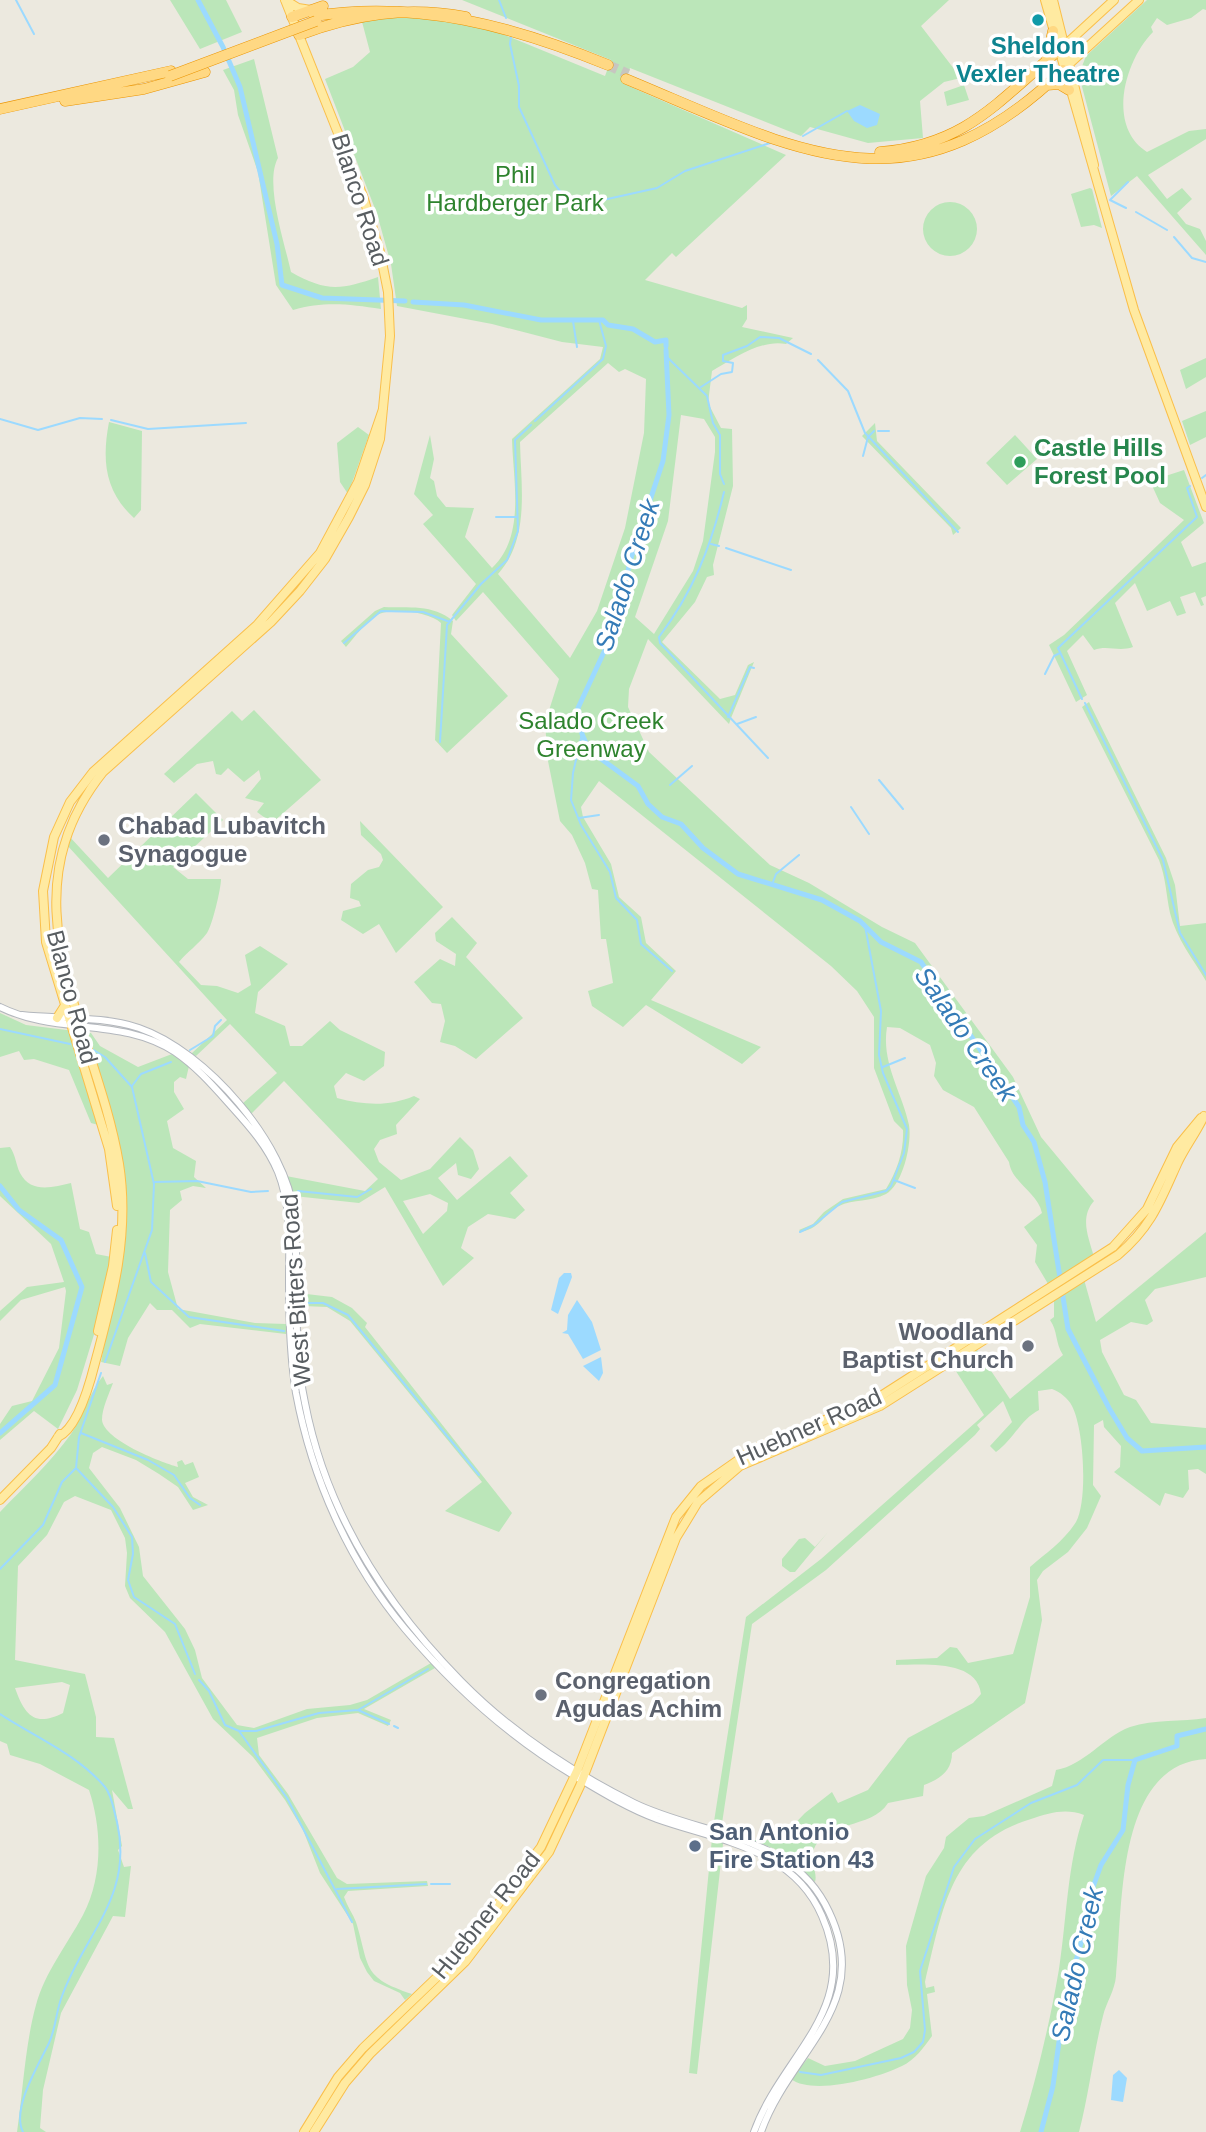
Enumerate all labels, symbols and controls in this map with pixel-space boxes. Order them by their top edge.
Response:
marker: Sheldon Vexler Theatre [1030,12,1046,28]
place label: Sheldon Vexler Theatre [956,32,1120,87]
street label: Blanco Road [326,130,395,269]
park label: Phil Hardberger Park [426,161,605,216]
place label: Castle Hills Forest Pool [1034,434,1166,489]
marker: Castle Hills Forest Pool [1012,454,1028,470]
water label: Salado Creek [588,494,666,655]
park label: Salado Creek Greenway [518,707,665,762]
place label: Chabad Lubavitch Synagogue [118,812,326,867]
marker: Chabad Lubavitch Synagogue [96,832,112,848]
street label: Blanco Road [42,927,103,1067]
water label: Salado Creek [909,961,1025,1109]
street label: West Bitters Road [275,1193,316,1387]
place label: Woodland Baptist Church [842,1318,1014,1373]
marker: Woodland Baptist Church [1020,1338,1036,1354]
street label: Huebner Road [732,1382,886,1471]
place label: Congregation Agudas Achim [555,1667,722,1722]
marker: Congregation Agudas Achim [533,1687,549,1703]
place label: San Antonio Fire Station 43 [709,1818,874,1873]
marker: San Antonio Fire Station 43 [687,1838,703,1854]
street label: Huebner Road [426,1846,545,1984]
water label: Salado Creek [1045,1882,1110,2044]

